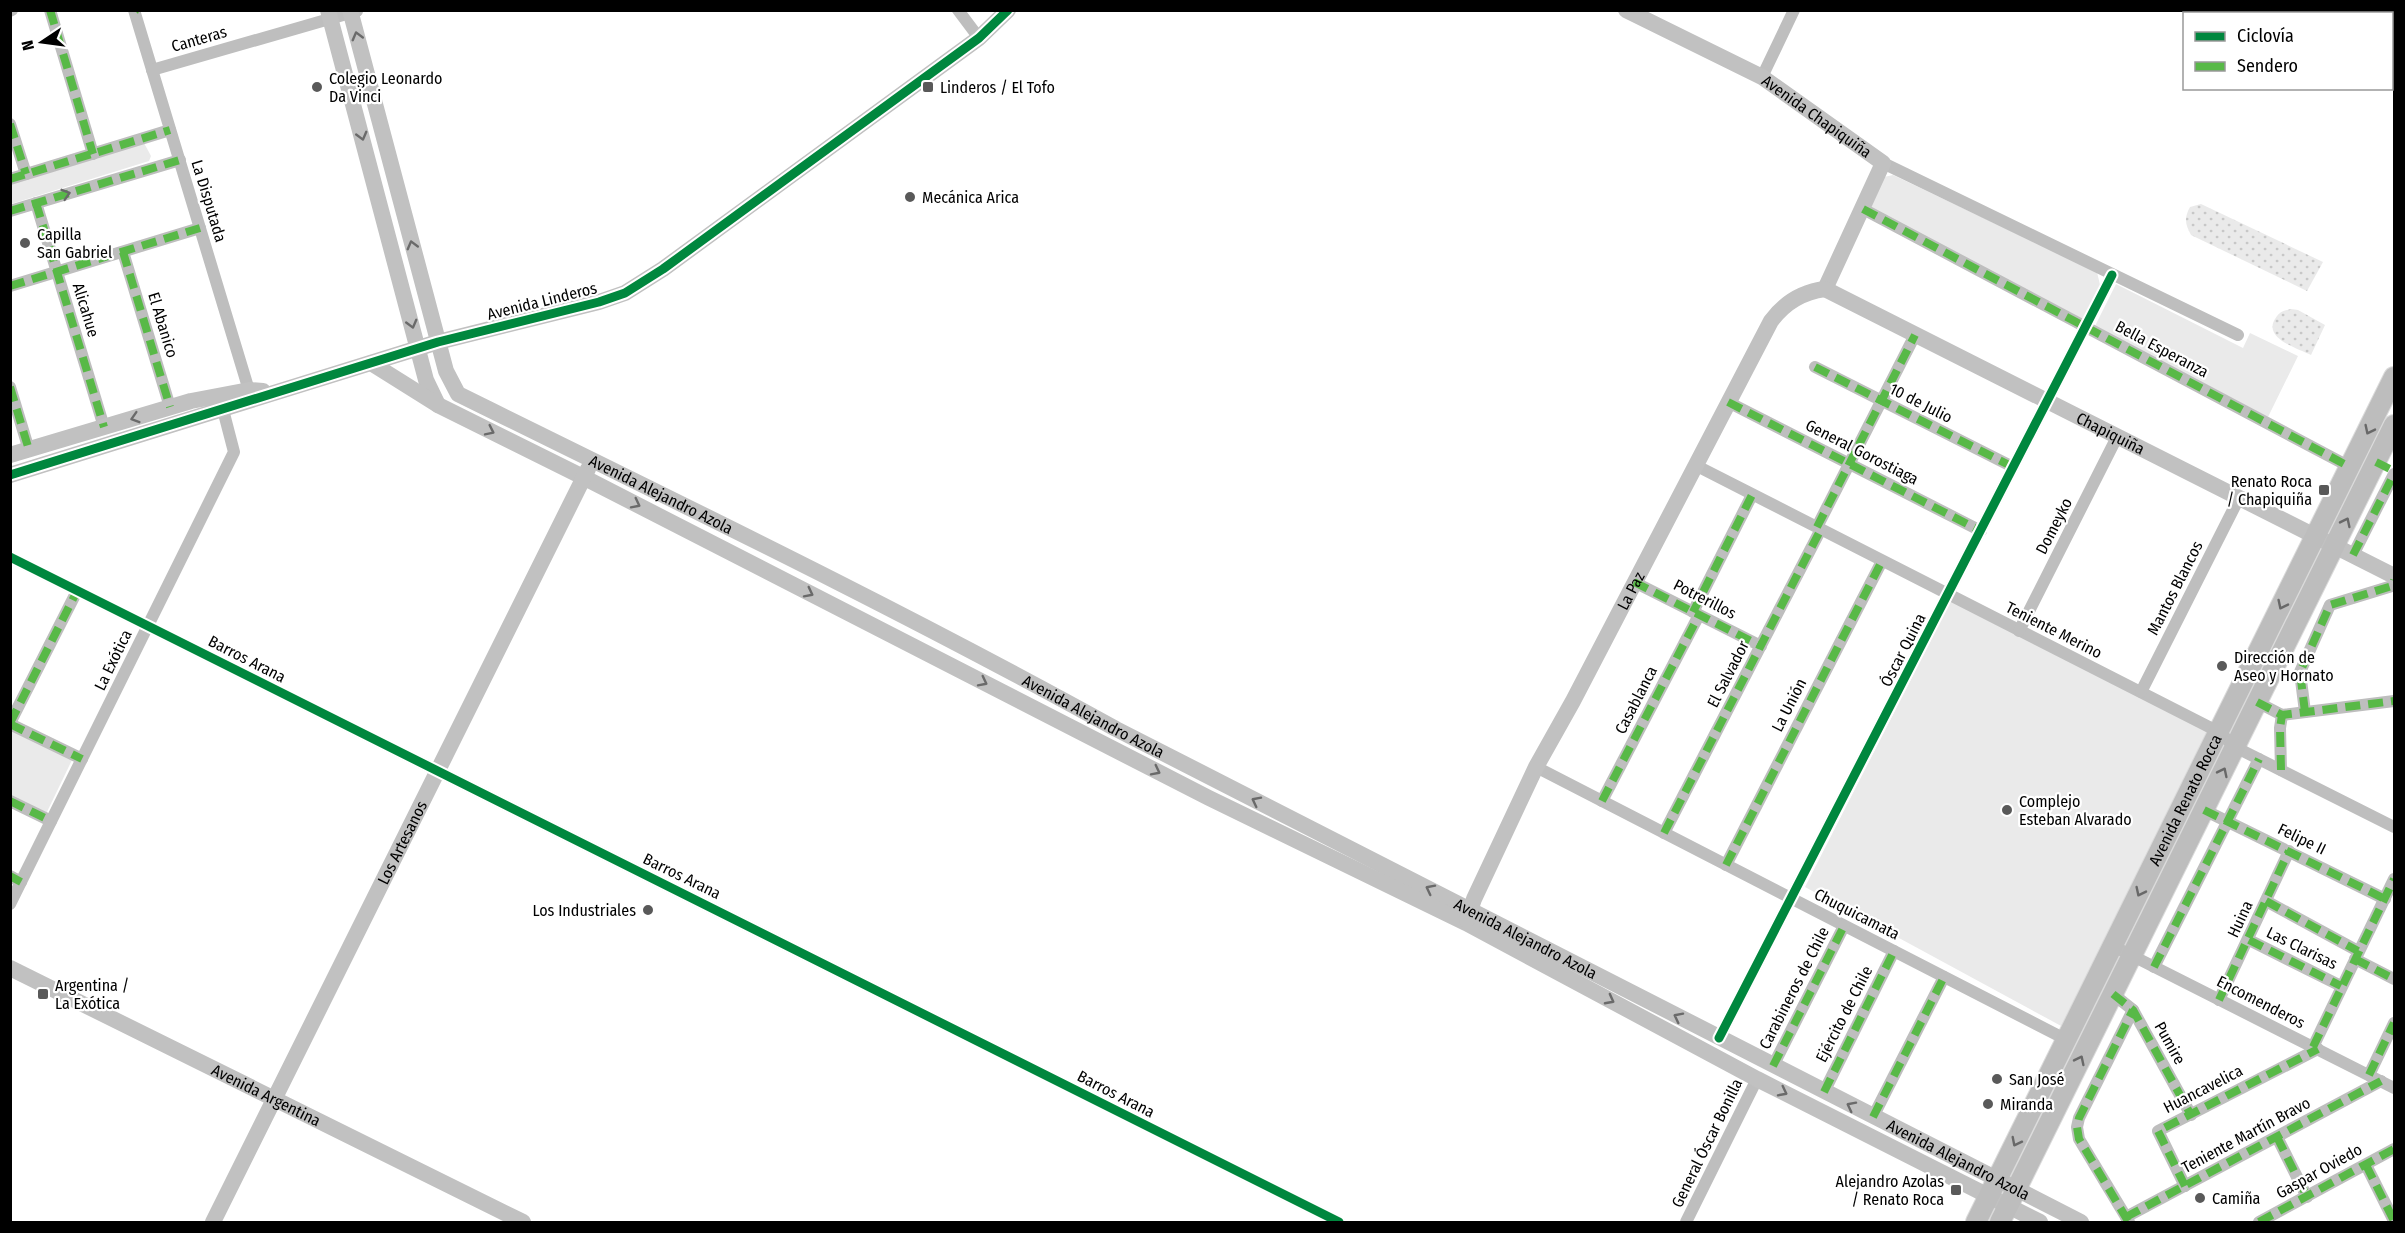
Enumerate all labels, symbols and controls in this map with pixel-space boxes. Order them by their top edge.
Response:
north arrow [12,12,72,72]
legend [2183,12,2393,90]
street label: Canteras [169,22,229,56]
text: Ciclovía [2237,25,2294,47]
one-way arrow [352,32,364,42]
text: N [18,38,38,52]
text: Sendero [2237,55,2298,77]
place label: Colegio Leonardo Da Vinci [329,69,442,106]
street label: Avenida Chapiquiña [1758,71,1876,162]
place label: Linderos / El Tofo [940,78,1055,97]
marker: Colegio Leonardo Da Vinci [310,80,324,94]
marker: Linderos / El Tofo [921,80,935,94]
one-way arrow [354,131,367,141]
street label: La Disputada [187,158,231,245]
place label: Mecánica Arica [922,188,1019,207]
one-way arrow [61,189,71,201]
marker: Mecánica Arica [903,190,917,204]
place label: Capilla San Gabriel [37,225,112,262]
marker: Capilla San Gabriel [18,236,32,250]
one-way arrow [407,240,420,250]
street label: Avenida Linderos [485,278,599,324]
street label: Alicahue [69,280,103,340]
street label: El Abanico [144,290,182,360]
street label: Bella Esperanza [2112,317,2212,382]
one-way arrow [404,319,417,329]
street label: 10 de Julio [1886,379,1956,427]
street label: Chapiquiña [2073,408,2148,458]
one-way arrow [131,411,141,423]
street label: General Gorostiaga [1802,415,1922,489]
one-way arrow [484,423,495,435]
one-way arrow [2364,423,2376,434]
street label: Avenida Alejandro Azola [586,451,736,538]
place label: Renato Roca / Chapiquiña [2227,472,2312,509]
marker: Renato Roca / Chapiquiña [2317,483,2331,497]
street label: Domeyko [2032,495,2076,557]
one-way arrow [629,497,640,508]
one-way arrow [2339,518,2351,529]
street label: Mantos Blancos [2143,538,2207,638]
street label: La Paz [1613,568,1648,613]
street label: Potrerillos [1670,575,1740,623]
one-way arrow [803,585,814,597]
street label: Teniente Merino [2003,598,2105,662]
one-way arrow [2278,598,2290,609]
street label: Óscar Quina [1876,610,1930,690]
street label: La Exótica [90,626,136,693]
street label: Barros Arana [205,631,289,687]
street label: El Salvador [1703,637,1753,711]
place label: Dirección de Aseo y Hornato [2234,648,2334,685]
marker: Dirección de Aseo y Hornato [2215,659,2229,673]
street label: Casablanca [1611,663,1661,737]
street label: Avenida Alejandro Azola [1019,671,1168,762]
one-way arrow [976,674,987,686]
street label: La Unión [1768,675,1810,735]
street label: Avenida Renato Rocca [2144,731,2225,869]
one-way arrow [1150,764,1160,775]
one-way arrow [2215,768,2227,779]
place label: Complejo Esteban Alvarado [2019,792,2132,829]
street label: Los Artesanos [373,797,431,887]
one-way arrow [1251,797,1262,808]
marker: Complejo Esteban Alvarado [2000,803,2014,817]
street label: Felipe II [2275,819,2329,859]
street label: Barros Arana [640,849,724,903]
street label: Chuquicamata [1811,884,1903,944]
one-way arrow [1425,885,1436,897]
one-way arrow [2136,886,2147,897]
street label: Avenida Alejandro Azola [1451,894,1600,983]
street label: Huina [2223,897,2257,940]
place label: Los Industriales [532,901,636,920]
marker: Los Industriales [641,903,655,917]
street label: Las Clarisas [2264,923,2341,973]
street label: Carabineros de Chile [1755,924,1833,1052]
street label: Ejército de Chile [1812,963,1876,1065]
street label: Encomenderos [2214,972,2308,1032]
place label: Argentina / La Exótica [55,976,129,1013]
marker: Argentina / La Exótica [36,987,50,1001]
one-way arrow [1604,993,1615,1004]
one-way arrow [1673,1013,1684,1024]
street label: Pumire [2151,1018,2189,1068]
one-way arrow [2073,1055,2085,1066]
street label: Avenida Argentina [209,1060,324,1130]
street label: Huancavelica [2160,1061,2246,1117]
street label: Barros Arana [1074,1066,1158,1122]
place label: San José [2009,1070,2065,1089]
marker: San José [1990,1072,2004,1086]
street label: General Óscar Bonilla [1668,1075,1746,1210]
one-way arrow [1776,1084,1787,1096]
street label: Teniente Martín Bravo [2178,1093,2314,1177]
place label: Miranda [2000,1095,2053,1114]
marker: Miranda [1981,1097,1995,1111]
one-way arrow [1847,1102,1857,1113]
street label: Avenida Alejandro Azola [1884,1115,2033,1204]
one-way arrow [2012,1136,2023,1147]
street label: Gaspar Oviedo [2273,1140,2365,1202]
place label: Alejandro Azolas / Renato Roca [1836,1172,1944,1209]
marker: Alejandro Azolas / Renato Roca [1949,1183,1963,1197]
place label: Camiña [2212,1189,2261,1208]
marker: Camiña [2193,1191,2207,1205]

